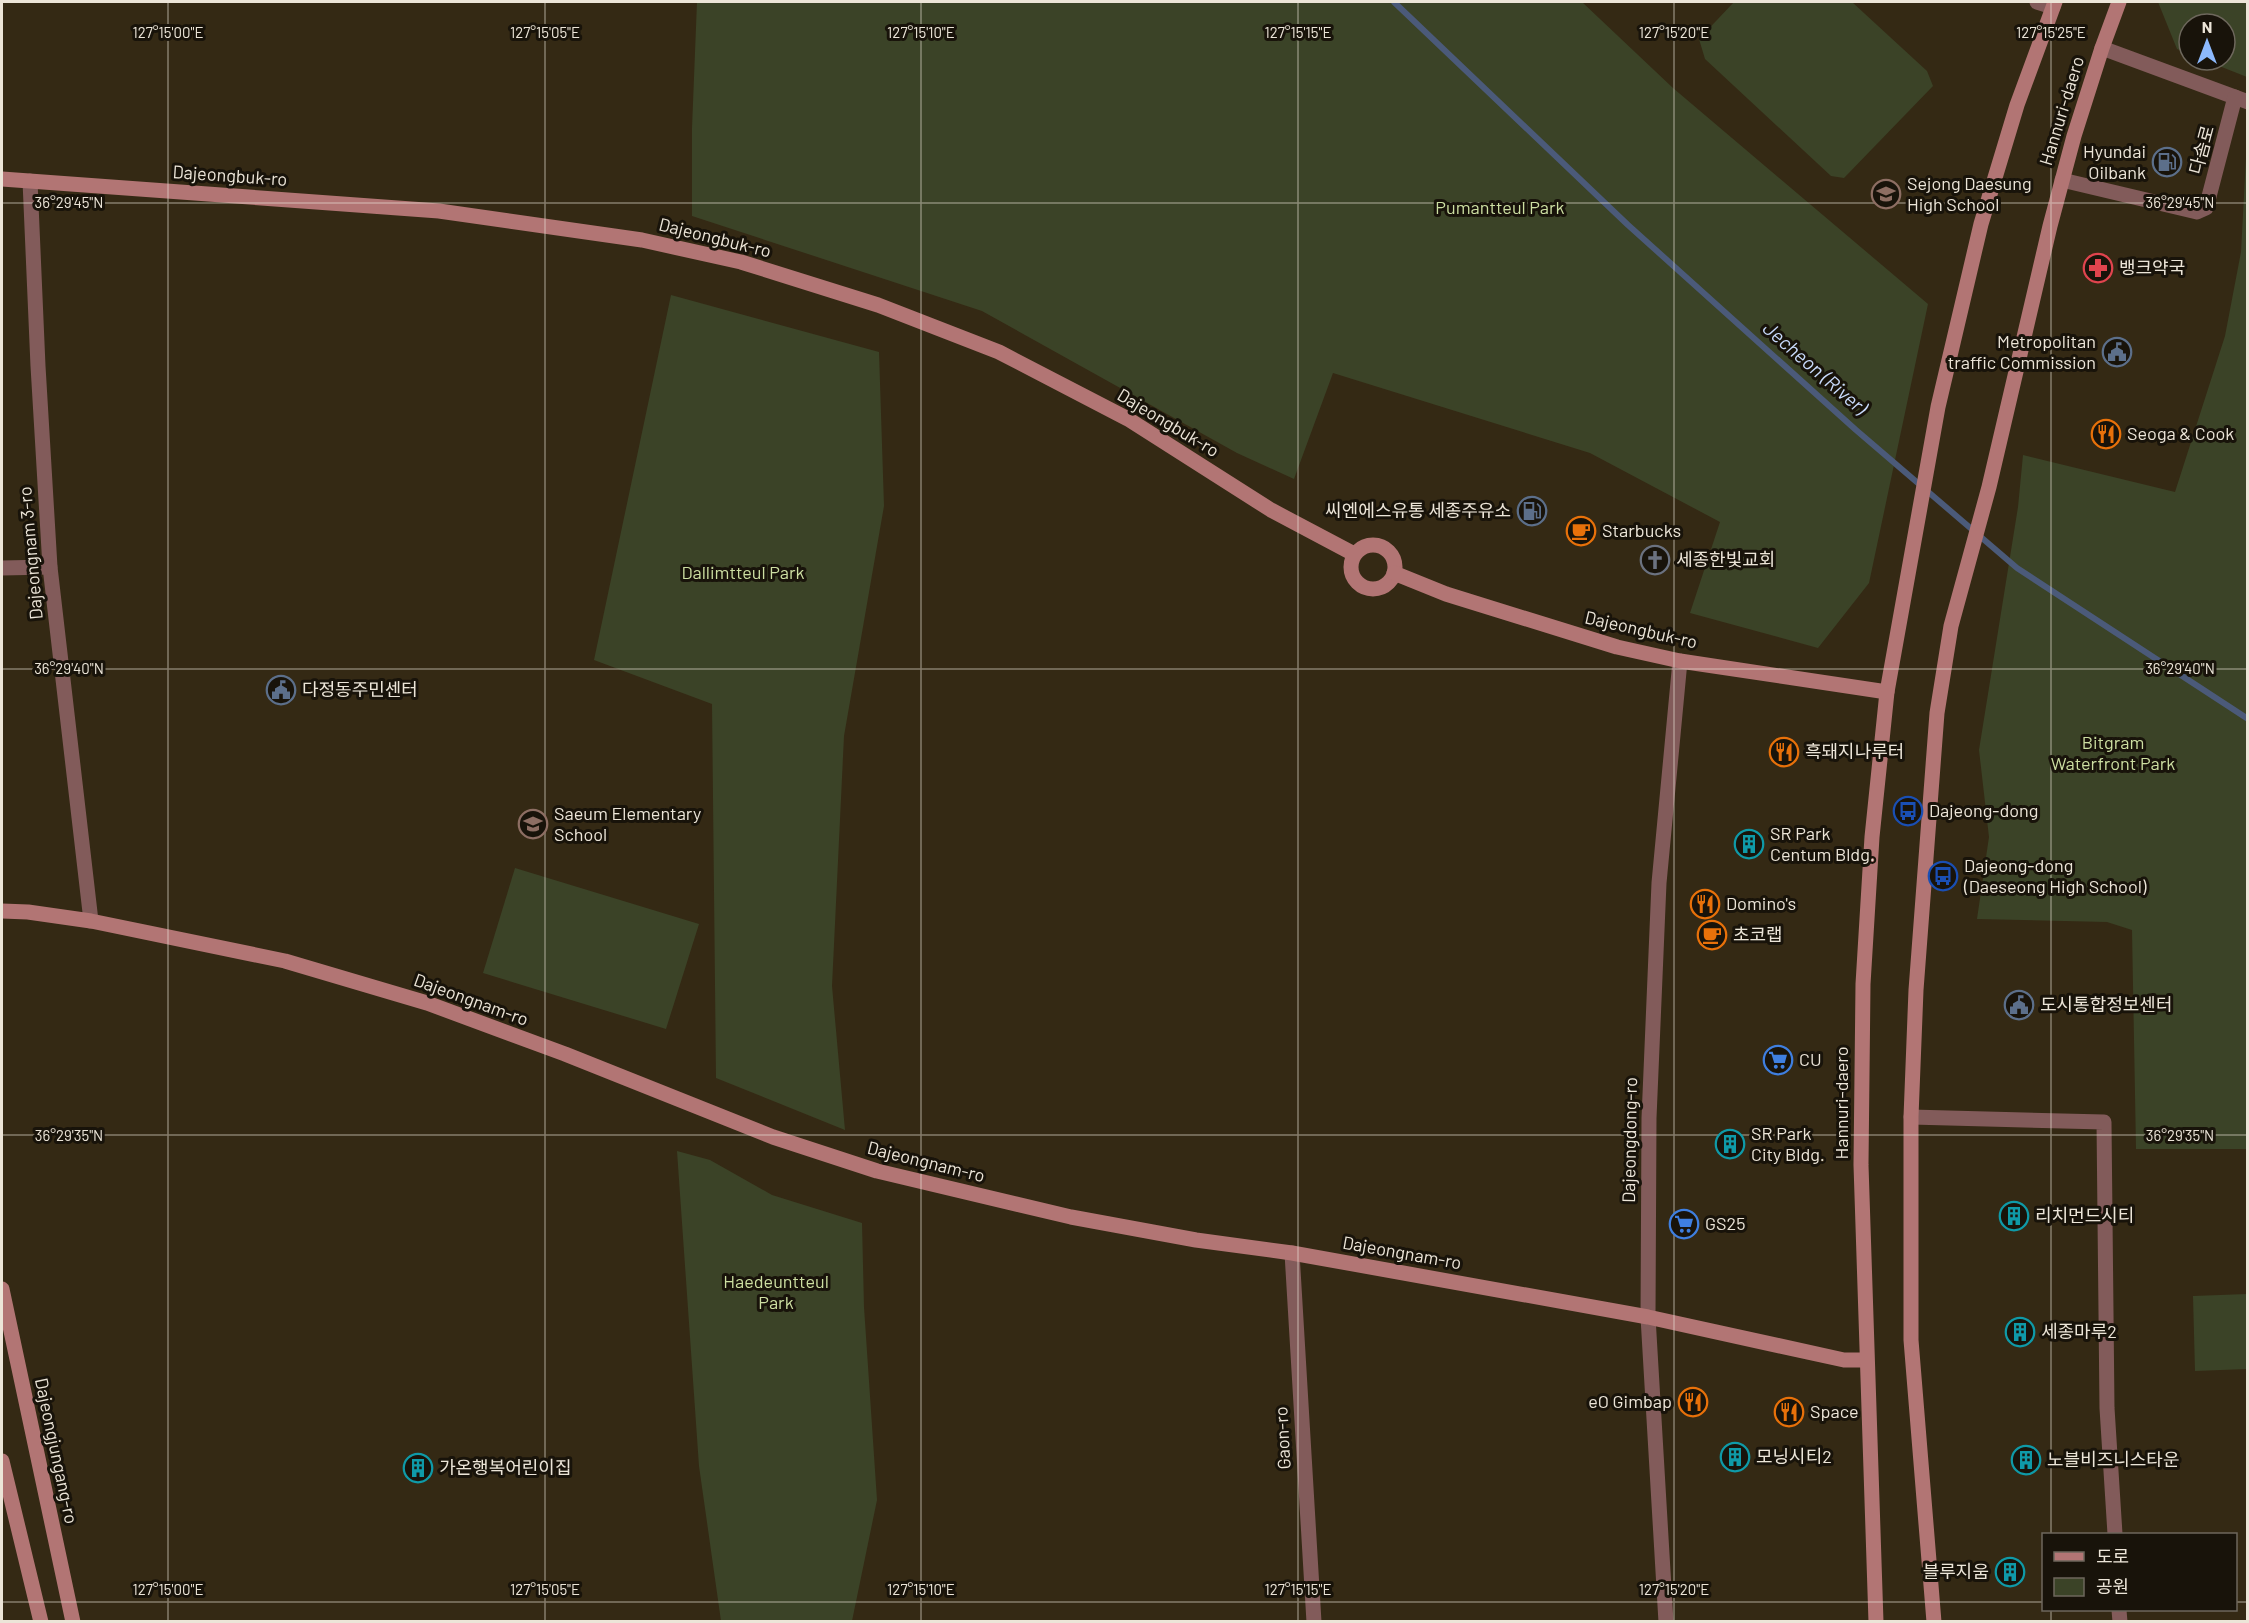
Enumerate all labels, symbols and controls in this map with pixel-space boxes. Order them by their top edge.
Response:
north arrow [2177,12,2237,72]
text: N [2202,17,2212,36]
text: 127°15'00"E [132,23,204,41]
text: 127°15'05"E [510,23,580,41]
text: 127°15'10"E [887,23,955,41]
text: 127°15'15"E [1264,23,1332,41]
text: 127°15'20"E [1639,23,1709,41]
text: 127°15'25"E [2016,23,2086,41]
street label: Hannuri-daero [2034,53,2088,168]
street label: 다솜로 [2184,123,2218,177]
place label: Hyundai Oilbank [2083,140,2146,183]
fuel station icon: Hyundai Oilbank [2151,146,2183,178]
street label: Dajeongbuk-ro [172,160,288,190]
place label: Sejong Daesung High School [1907,172,2032,215]
school or university icon: Sejong Daesung High School [1870,178,1902,210]
text: 36°29'45"N [35,193,103,211]
text: 36°29'45"N [2146,193,2214,211]
park label: Pumantteul Park [1435,196,1565,218]
street label: Dajeongbuk-ro [657,212,774,262]
pharmacy icon: 뱅크약국 [2082,252,2114,284]
place label: 뱅크약국 [2119,256,2185,278]
water label: Jecheon (River) [1759,315,1873,420]
place label: Metropolitan traffic Commission [1948,330,2096,373]
public building icon: Metropolitan traffic Commission [2101,336,2133,368]
street label: Dajeongbuk-ro [1114,383,1223,461]
restaurant icon: Seoga & Cook [2090,418,2122,450]
place label: Seoga & Cook [2127,422,2234,444]
street label: Dajeongnam 3-ro [13,486,47,620]
fuel station icon: 씨엔에스유통 세종주유소 [1516,495,1548,527]
place label: 씨엔에스유통 세종주유소 [1325,499,1511,521]
cafe icon: Starbucks [1565,515,1597,547]
place label: Starbucks [1602,519,1681,541]
church icon: 세종한빛교회 [1639,544,1671,576]
place label: 세종한빛교회 [1676,548,1775,570]
park label: Dallimtteul Park [681,561,805,583]
street label: Dajeongbuk-ro [1583,605,1700,653]
text: 36°29'40"N [34,659,104,677]
text: 36°29'40"N [2145,659,2215,677]
public building icon: 다정동주민센터 [265,674,297,706]
place label: 다정동주민센터 [302,678,418,700]
park label: Bitgram Waterfront Park [2051,731,2175,774]
restaurant icon: 흑돼지나루터 [1768,736,1800,768]
place label: 흑돼지나루터 [1805,740,1904,762]
bus stop icon: Dajeong-dong [1892,795,1924,827]
place label: Dajeong-dong [1929,799,2038,821]
place label: Saeum Elementary School [554,802,701,845]
school or university icon: Saeum Elementary School [517,808,549,840]
place label: SR Park Centum Bldg. [1770,822,1875,865]
building icon: SR Park Centum Bldg. [1733,828,1765,860]
place label: Dajeong-dong (Daeseong High School) [1963,854,2147,897]
bus stop icon: Dajeong-dong (Daeseong High School) [1927,860,1959,892]
restaurant icon: Domino's [1689,888,1721,920]
place label: Domino's [1726,892,1796,914]
cafe icon: 초코랩 [1696,919,1728,951]
place label: 초코랩 [1733,923,1783,945]
street label: Dajeongnam-ro [411,968,532,1030]
public building icon: 도시통합정보센터 [2003,989,2035,1021]
place label: 도시통합정보센터 [2040,993,2172,1015]
supermarket icon: CU [1762,1044,1794,1076]
street label: Hannuri-daero [1830,1046,1852,1160]
place label: CU [1799,1048,1822,1070]
street label: Dajeongdong-ro [1617,1077,1641,1203]
place label: SR Park City Bldg. [1751,1122,1825,1165]
text: 36°29'35"N [35,1126,103,1144]
text: 36°29'35"N [2146,1126,2214,1144]
building icon: SR Park City Bldg. [1714,1128,1746,1160]
street label: Dajeongnam-ro [865,1136,987,1186]
building icon: 리치먼드시티 [1998,1200,2030,1232]
place label: 리치먼드시티 [2035,1204,2134,1226]
supermarket icon: GS25 [1668,1208,1700,1240]
place label: GS25 [1705,1212,1745,1234]
street label: Dajeongnam-ro [1341,1231,1463,1273]
park label: Haedeuntteul Park [723,1270,829,1313]
building icon: 세종마루2 [2004,1316,2036,1348]
place label: 세종마루2 [2041,1320,2117,1342]
street label: Dajeongjungang-ro [31,1376,83,1526]
restaurant icon: eO Gimbap [1677,1386,1709,1418]
place label: eO Gimbap [1588,1390,1672,1412]
restaurant icon: Space [1773,1396,1805,1428]
place label: Space [1810,1400,1859,1422]
street label: Gaon-ro [1269,1406,1295,1470]
building icon: 모닝시티2 [1719,1441,1751,1473]
building icon: 노블비즈니스타운 [2010,1444,2042,1476]
place label: 모닝시티2 [1756,1445,1832,1467]
place label: 노블비즈니스타운 [2047,1448,2179,1470]
building icon: 가온행복어린이집 [402,1452,434,1484]
place label: 가온행복어린이집 [439,1456,571,1478]
legend [2042,1533,2237,1611]
text: 도로 [2096,1545,2129,1567]
building icon: 블루지움 [1994,1556,2026,1588]
place label: 블루지움 [1923,1560,1989,1582]
text: 공원 [2096,1575,2129,1597]
text: 127°15'00"E [132,1580,204,1598]
text: 127°15'05"E [510,1580,580,1598]
text: 127°15'10"E [887,1580,955,1598]
text: 127°15'15"E [1264,1580,1332,1598]
text: 127°15'20"E [1639,1580,1709,1598]

